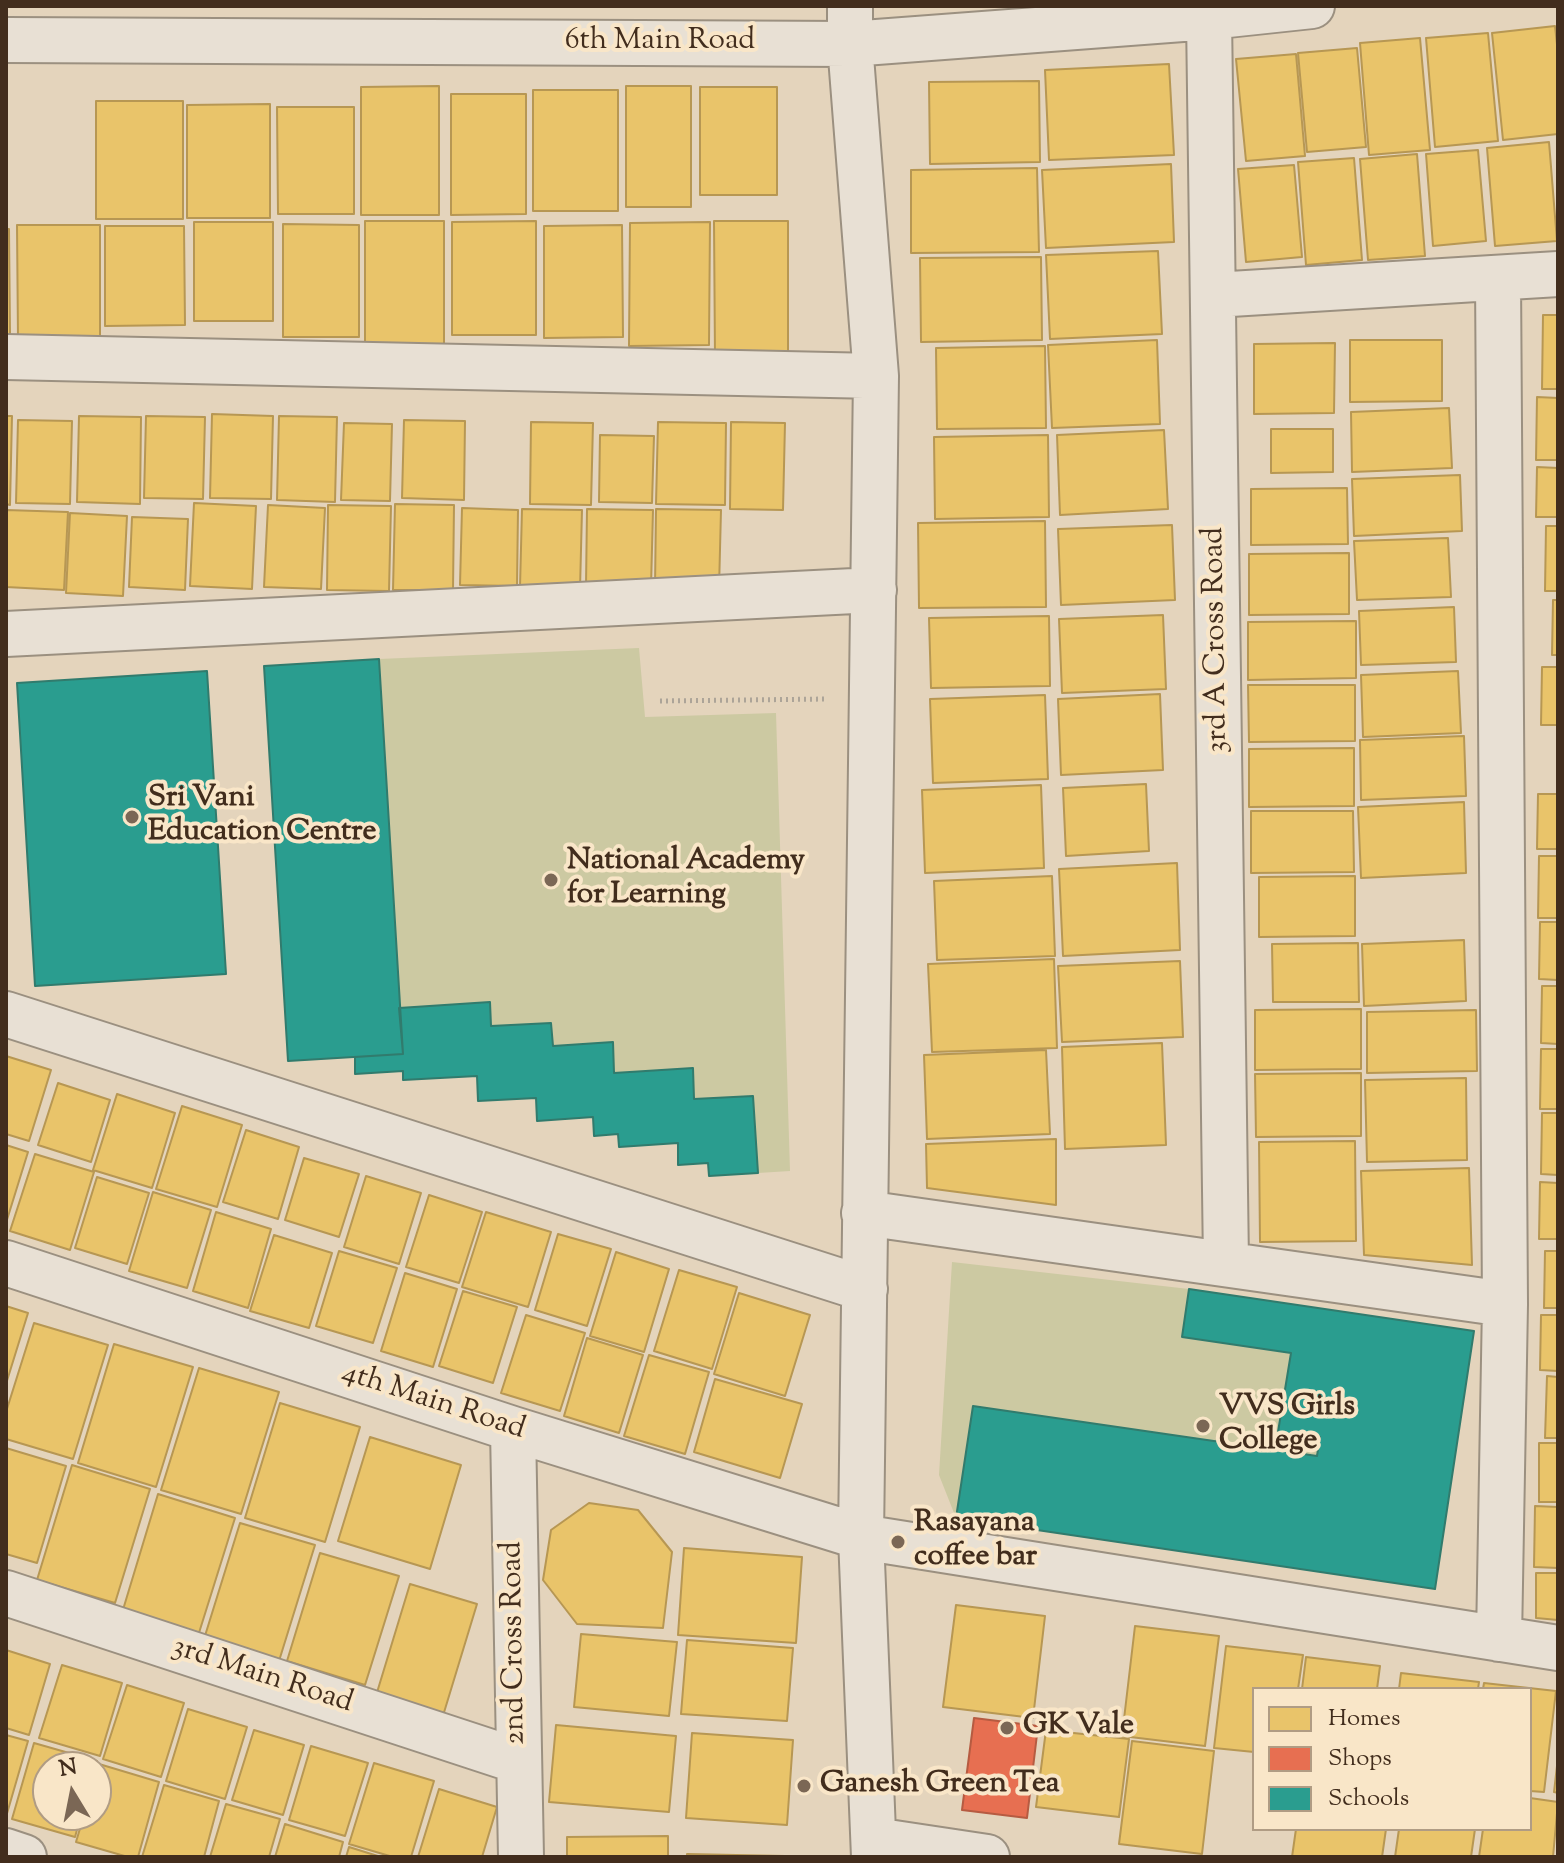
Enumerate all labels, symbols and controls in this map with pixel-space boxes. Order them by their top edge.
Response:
street label: 6th Main Road [565,25,755,61]
street label: 3rd A Cross Road [1198,527,1238,753]
place label: Sri Vani Education Centre [148,782,377,852]
marker: Sri Vani Education Centre [123,808,141,826]
place label: National Academy for Learning [567,845,805,916]
marker: National Academy for Learning [542,871,560,889]
street label: 4th Main Road [337,1356,529,1450]
place label: VVS Girls College [1219,1391,1355,1462]
marker: VVS Girls College [1194,1417,1212,1435]
place label: Rasayana coffee bar [914,1507,1037,1578]
marker: Rasayana coffee bar [889,1533,907,1551]
street label: 2nd Cross Road [496,1541,536,1745]
street label: 3rd Main Road [167,1631,357,1723]
legend [1252,1687,1532,1831]
text: Homes [1328,1702,1400,1736]
place label: GK Vale [1023,1710,1134,1746]
marker: GK Vale [998,1719,1016,1737]
text: Shops [1328,1742,1392,1776]
north arrow [32,1751,112,1831]
text: N [57,1752,80,1787]
place label: Ganesh Green Tea [820,1768,1060,1804]
marker: Ganesh Green Tea [795,1777,813,1795]
text: Schools [1328,1782,1409,1816]

